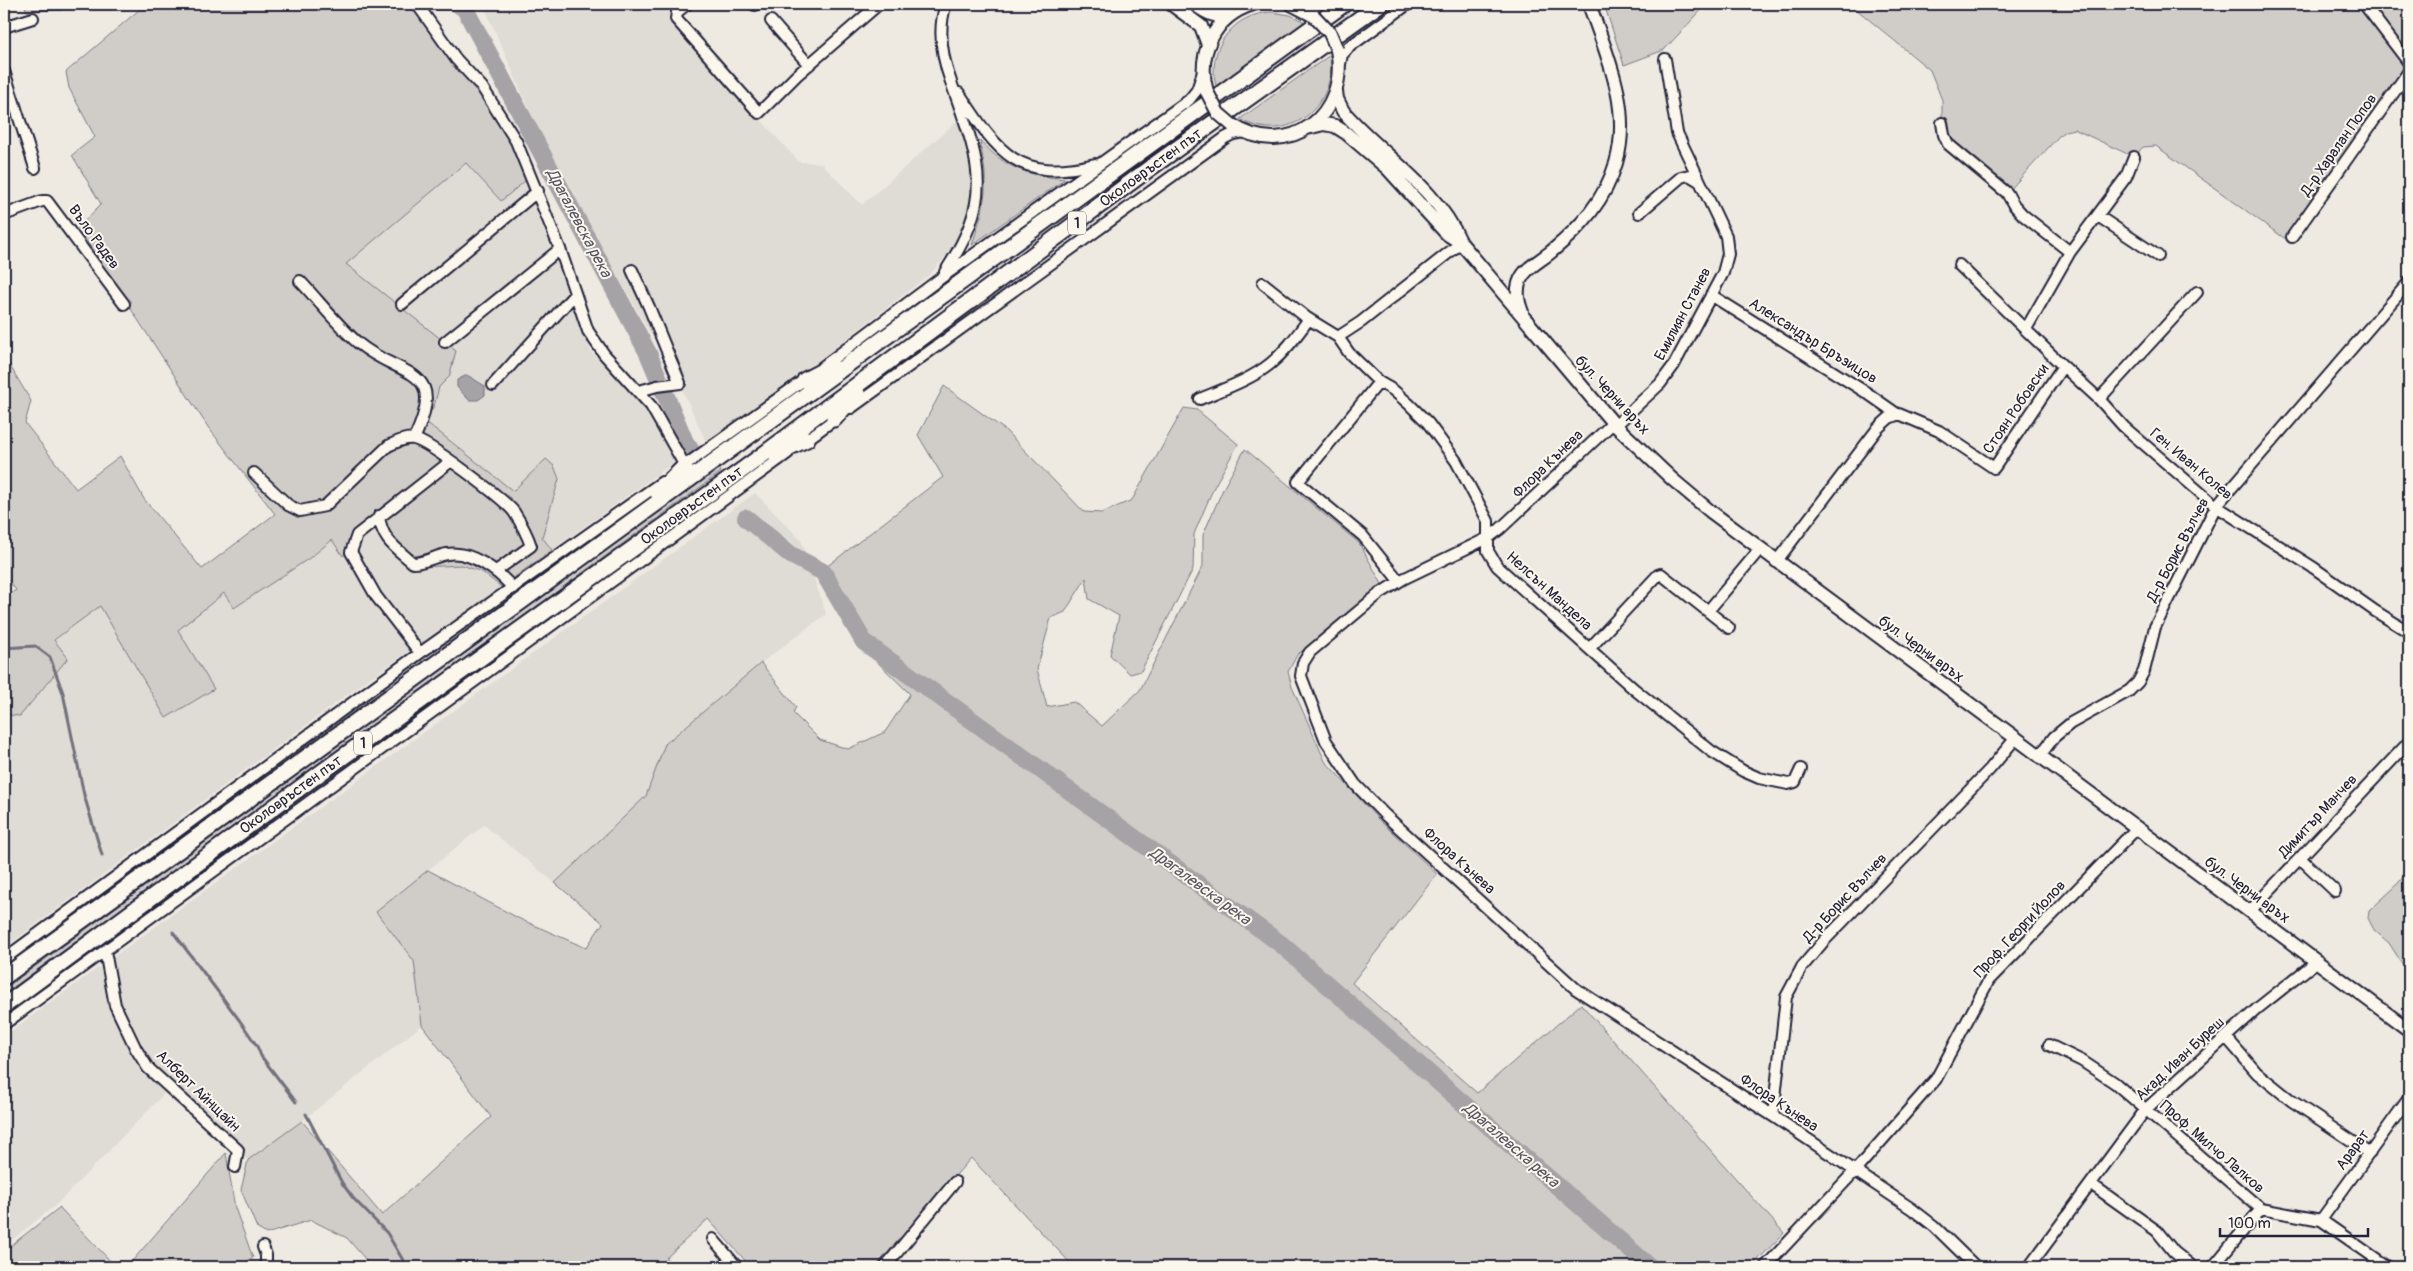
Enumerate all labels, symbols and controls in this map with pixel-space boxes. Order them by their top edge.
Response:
street label: Д-р Харалан Попов [2296,90,2381,201]
street label: Околовръстен път [1096,124,1206,212]
water label: Драгалевска река [542,164,617,282]
street label: Въло Радев [64,201,124,273]
road number: 1 [1068,212,1086,234]
street label: Емилиян Станев [1650,264,1716,364]
street label: Александър Бръзицов [1745,294,1881,388]
street label: бул. Черни връх [1570,351,1654,439]
street label: Стоян Робовски [1979,360,2053,458]
street label: Ген. Иван Колев [2146,424,2236,504]
street label: Флора Кънева [1509,426,1587,502]
street label: Околовръстен път [637,462,747,550]
street label: Д-р Борис Вълчев [2142,495,2213,606]
street label: Нелсън Мандела [1502,547,1596,635]
street label: бул. Черни връх [1874,611,1968,687]
road number: 1 [354,731,372,754]
street label: Околовръстен път [236,751,346,839]
street label: Димитър Манчев [2274,770,2361,862]
street label: Флора Кънева [1419,824,1499,898]
water label: Драгалевска река [1145,842,1256,930]
street label: Д-р Борис Вълчев [1798,849,1891,947]
street label: бул. Черни връх [2200,852,2294,928]
street label: Проф. Георги Йолов [1970,876,2070,982]
street label: Акад. Иван Буреш [2132,1013,2228,1105]
street label: Алберт Айнщайн [152,1046,244,1136]
street label: Флора Кънева [1736,1070,1822,1136]
street label: Проф. Милчо Лалков [2156,1096,2268,1198]
water label: Драгалевска река [1458,1097,1564,1193]
street label: Арарат [2332,1126,2374,1174]
scale bar [2220,1206,2368,1238]
text: 100 m [2228,1214,2271,1233]

